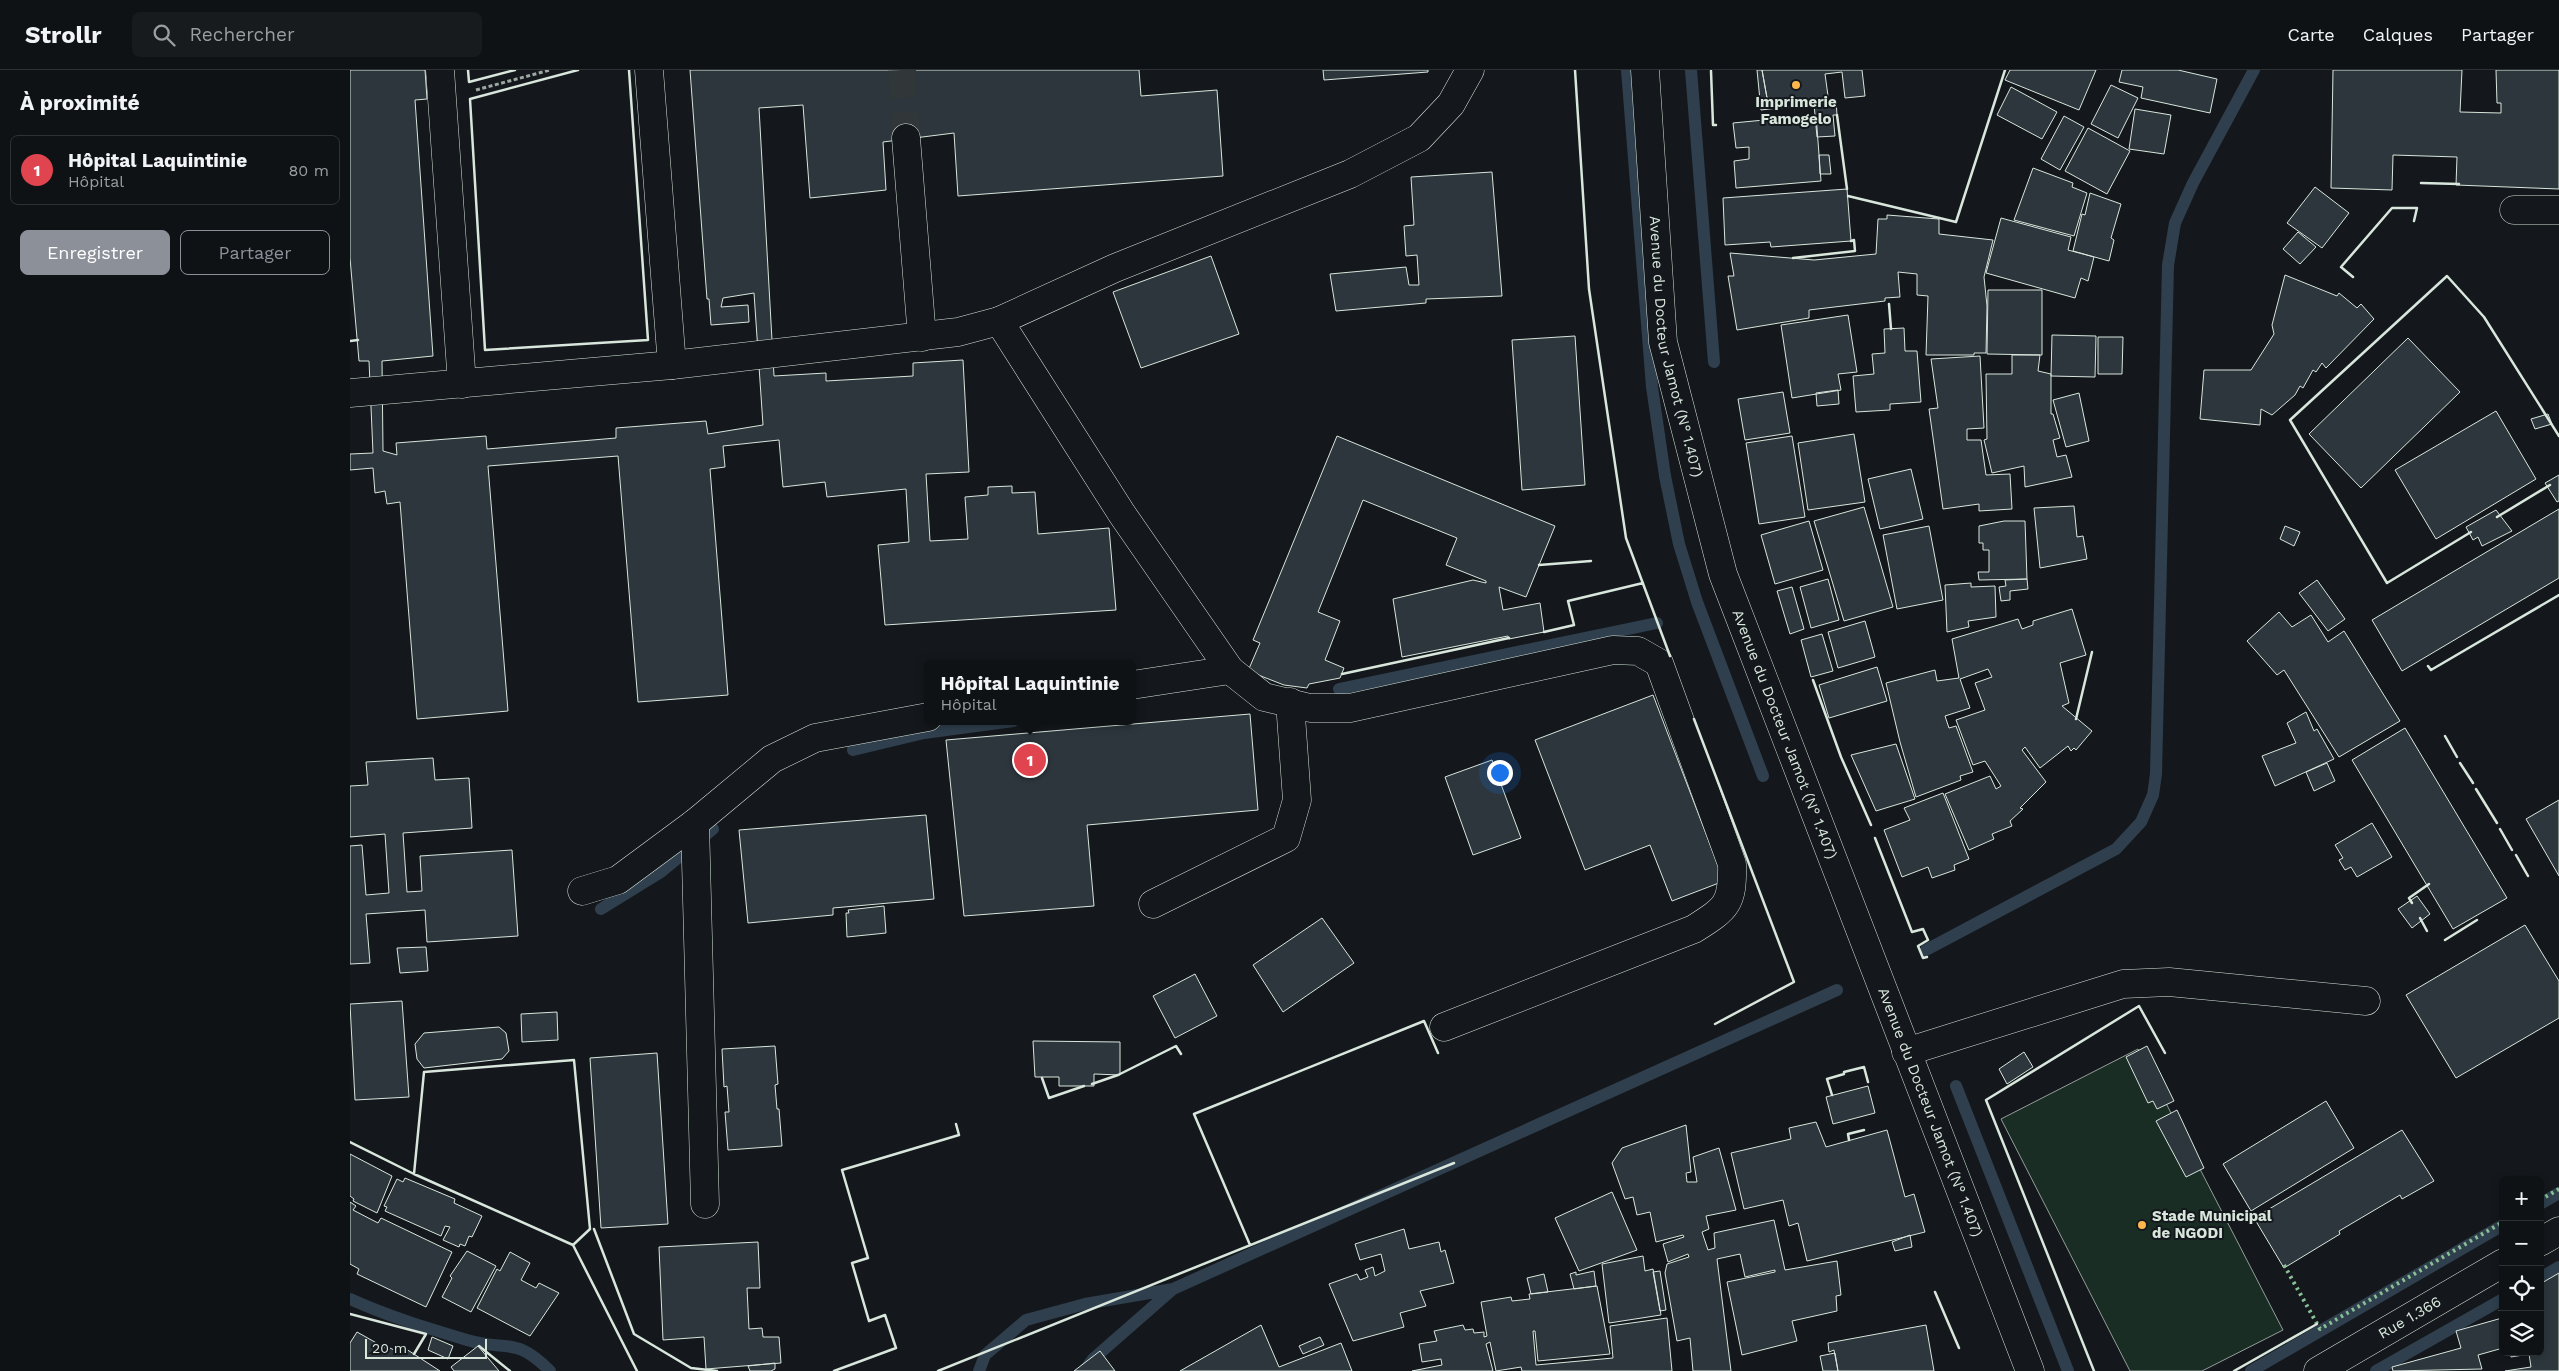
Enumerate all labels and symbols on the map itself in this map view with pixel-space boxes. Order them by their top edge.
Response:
marker: Imprimerie Famogelo [1790,79,1802,91]
place label: Imprimerie Famogelo [1755,93,1837,128]
street label: Avenue du Docteur Jamot (N° 1.407) [1646,215,1707,479]
street label: Avenue du Docteur Jamot (N° 1.407) [1729,607,1841,862]
pin: 1 [1014,741,1046,779]
your location [1487,760,1513,786]
street label: Avenue du Docteur Jamot (N° 1.407) [1874,985,1986,1239]
place label: Stade Municipal de NGODI [2152,1207,2272,1242]
marker: Stade Municipal de NGODI [2136,1219,2148,1231]
street label: Rue 1.366 [2375,1292,2444,1343]
scale bar [365,1336,488,1359]

